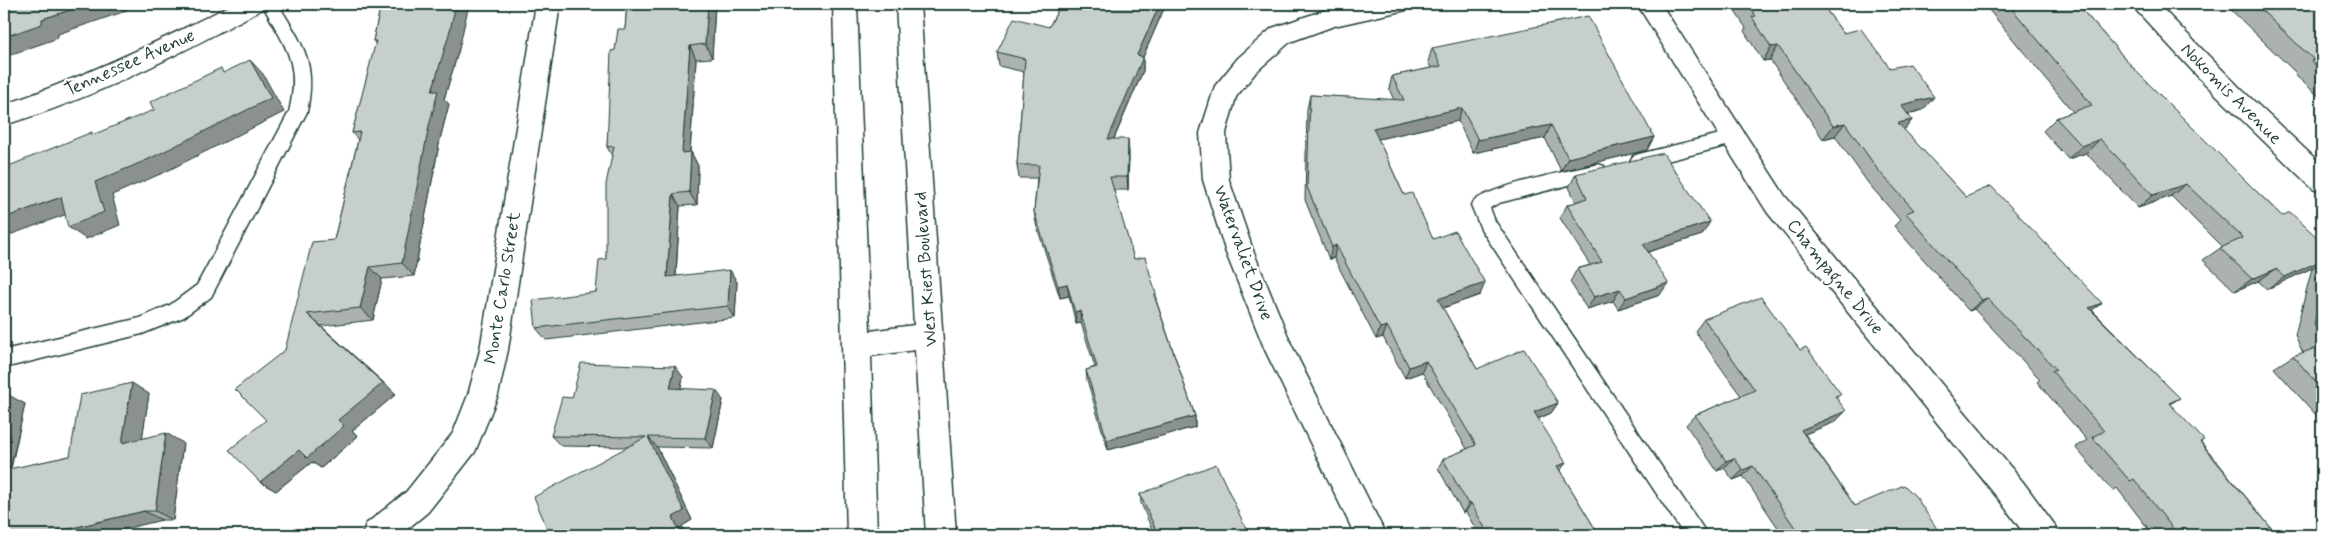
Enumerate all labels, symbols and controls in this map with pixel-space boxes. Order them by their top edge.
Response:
street label: Tennessee Avenue [61,24,199,102]
street label: Nokomis Avenue [2175,38,2287,150]
street label: Watervaliet Drive [1207,182,1279,324]
street label: West Kiest Boulevard [909,191,943,347]
street label: Monte Carlo Street [479,210,527,366]
street label: Champagne Drive [1780,214,1889,341]

